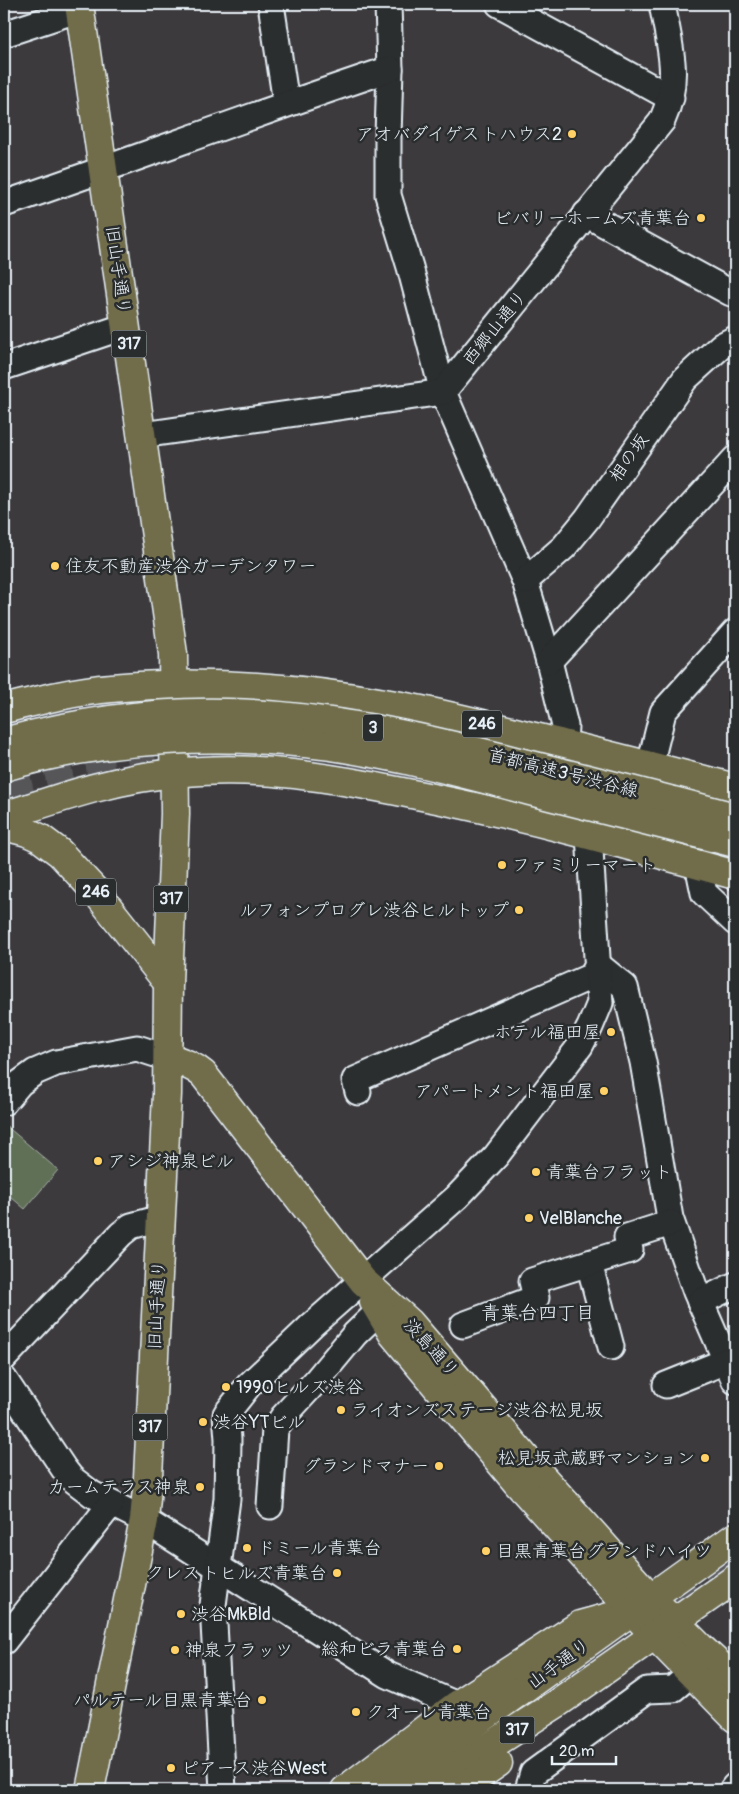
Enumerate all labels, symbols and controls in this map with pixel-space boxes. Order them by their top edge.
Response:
place label: アオバダイゲストハウス2 [356,123,562,146]
marker: アオバダイゲストハウス2 [566,128,578,140]
place label: ビバリーホームズ青葉台 [494,207,691,230]
marker: ビバリーホームズ青葉台 [695,212,707,224]
street label: 旧山手通り [100,224,136,316]
street label: 西郷山通り [458,286,532,370]
road number: 317 [112,330,146,358]
street label: 相の坂 [604,429,654,487]
place label: 住友不動産渋谷ガーデンタワー [65,555,316,578]
marker: 住友不動産渋谷ガーデンタワー [49,560,61,572]
road number: 246 [462,711,502,738]
road number: 3 [363,714,383,741]
street label: 首都高速3号渋谷線 [485,743,641,803]
place label: ファミリーマート [512,854,656,877]
marker: ファミリーマート [496,859,508,871]
road number: 246 [76,879,116,906]
road number: 317 [154,886,188,912]
place label: ルフォンプログレ渋谷ヒルトップ [239,899,509,922]
marker: ルフォンプログレ渋谷ヒルトップ [513,904,525,916]
place label: ホテル福田屋 [494,1021,601,1044]
marker: ホテル福田屋 [605,1026,617,1038]
place label: アパートメント福田屋 [415,1080,594,1103]
marker: アパートメント福田屋 [598,1085,610,1097]
place label: アシジ神泉ビル [108,1150,234,1173]
marker: アシジ神泉ビル [92,1155,104,1167]
place label: 青葉台フラット [546,1161,672,1184]
marker: 青葉台フラット [530,1166,542,1178]
place label: VelBlanche [539,1207,622,1230]
marker: VelBlanche [523,1212,535,1224]
street label: 旧山手通り [143,1259,171,1351]
district label: 青葉台四丁目 [481,1301,595,1325]
street label: 淡島通り [398,1314,464,1382]
place label: 1990ヒルズ渋谷 [236,1376,364,1399]
marker: 1990ヒルズ渋谷 [220,1381,232,1393]
place label: ライオンズステージ渋谷松見坂 [351,1399,603,1422]
marker: ライオンズステージ渋谷松見坂 [335,1404,347,1416]
place label: 渋谷YTビル [213,1411,305,1434]
road number: 317 [132,1414,168,1440]
marker: 渋谷YTビル [197,1416,209,1428]
place label: 松見坂武蔵野マンション [498,1447,695,1470]
marker: 松見坂武蔵野マンション [699,1452,711,1464]
place label: グランドマナー [303,1455,429,1478]
marker: グランドマナー [433,1460,445,1472]
place label: カームテラス神泉 [47,1476,190,1499]
marker: カームテラス神泉 [194,1481,206,1493]
place label: ドミール青葉台 [257,1537,382,1560]
place label: 目黒青葉台グランドハイツ [496,1540,712,1563]
marker: ドミール青葉台 [241,1542,253,1554]
marker: 目黒青葉台グランドハイツ [480,1545,492,1557]
place label: クレストヒルズ青葉台 [146,1562,327,1585]
marker: クレストヒルズ青葉台 [331,1567,343,1579]
place label: 渋谷MkBld [191,1603,271,1626]
marker: 渋谷MkBld [175,1608,187,1620]
street label: 山手通り [523,1634,595,1694]
place label: 総和ビラ青葉台 [321,1638,447,1661]
place label: 神泉フラッツ [185,1639,293,1662]
marker: 総和ビラ青葉台 [451,1643,463,1655]
marker: 神泉フラッツ [169,1644,181,1656]
place label: パルテール目黒青葉台 [73,1689,252,1712]
marker: パルテール目黒青葉台 [256,1694,268,1706]
place label: クオーレ青葉台 [366,1701,491,1724]
marker: クオーレ青葉台 [350,1706,362,1718]
road number: 317 [500,1716,534,1744]
scale bar [552,1734,615,1766]
text: 20 m [559,1742,594,1761]
place label: ピアース渋谷West [181,1757,327,1780]
marker: ピアース渋谷West [165,1762,177,1774]

